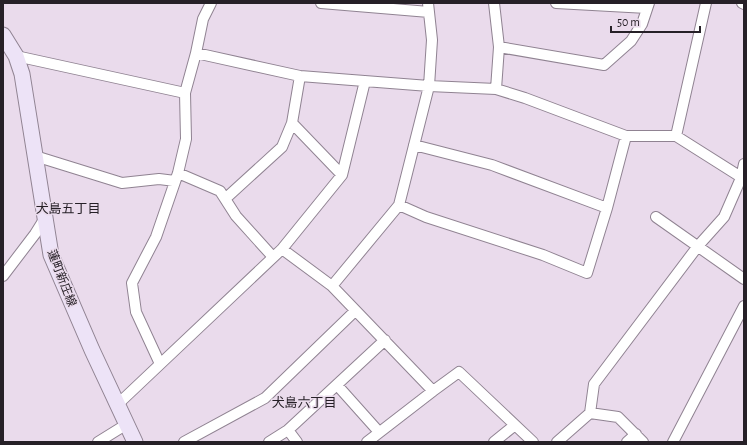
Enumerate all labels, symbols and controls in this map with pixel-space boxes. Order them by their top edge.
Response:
scale bar [611,8,700,34]
text: 50 m [617,16,640,28]
district label: 犬島五丁目 [35,202,101,216]
street label: 蓮町新庄線 [46,247,79,308]
district label: 犬島六丁目 [271,396,337,410]

